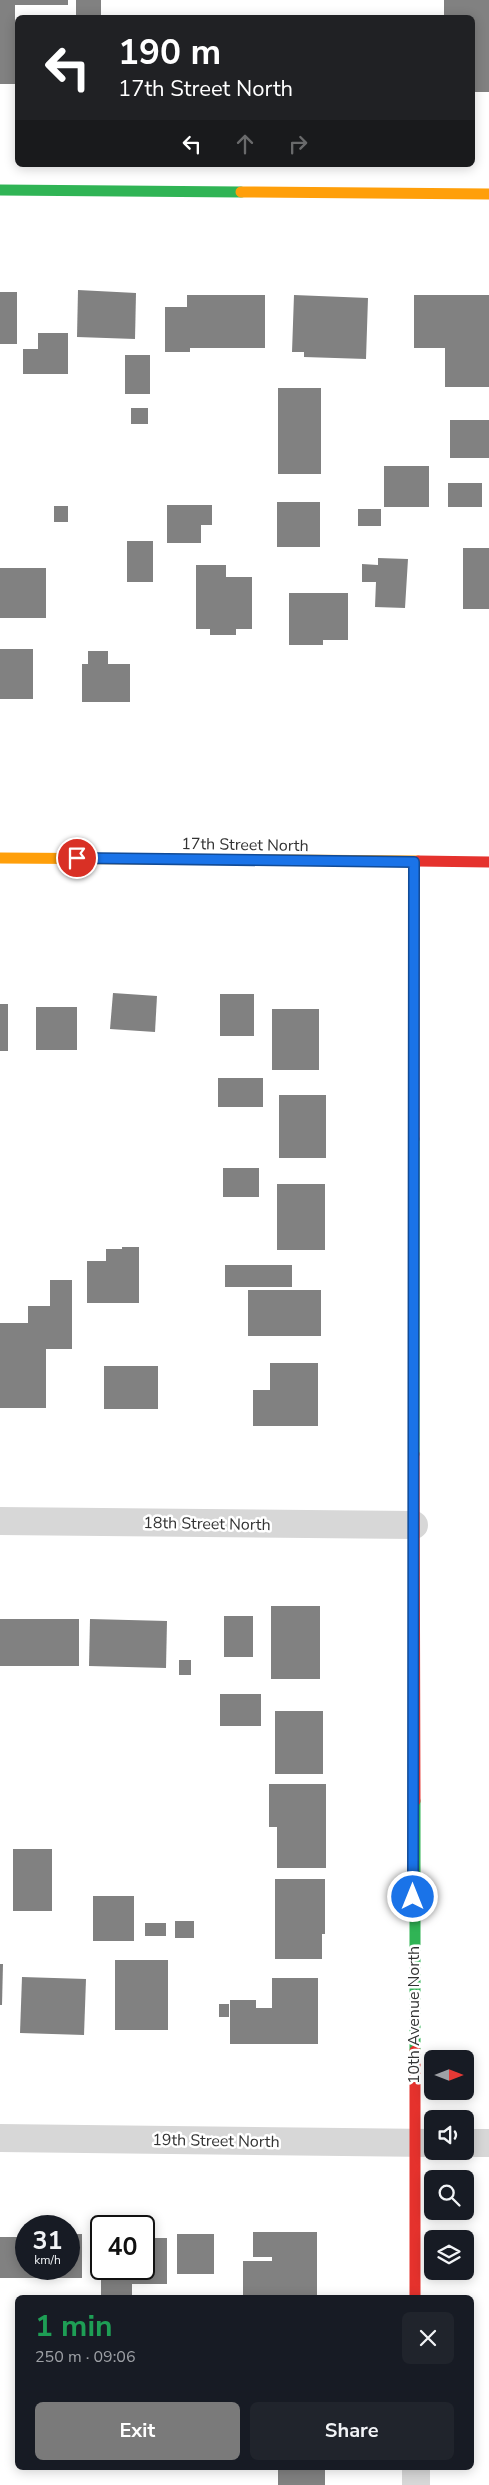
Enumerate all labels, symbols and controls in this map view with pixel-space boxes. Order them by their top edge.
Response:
text: 190 m [118,29,221,76]
icon: left [35,35,100,100]
text: 17th Street North [118,74,293,104]
icon: left [178,130,206,158]
icon: ahead [231,130,259,158]
icon: right [284,130,312,158]
street label: 17th Street North [181,833,309,857]
pin [56,837,98,879]
icon: arrive [63,844,91,872]
street label: 18th Street North [143,1512,271,1536]
position arrow [386,1870,438,1922]
street label: 10th Avenue North [403,1946,425,2084]
north arrow [424,2050,474,2100]
map controls [424,2050,474,2280]
button: sound [424,2110,474,2160]
street label: 19th Street North [152,2129,280,2153]
button: search [424,2170,474,2220]
speed limit sign: 40 [90,2215,155,2280]
text: 31 [32,2224,63,2258]
button: layers [424,2230,474,2280]
text: km/h [34,2252,61,2268]
text: 1 min [35,2306,113,2347]
button: close [402,2312,454,2364]
text: 250 m · 09:06 [35,2346,136,2368]
button: Exit [35,2402,240,2460]
button: Share [250,2402,454,2460]

